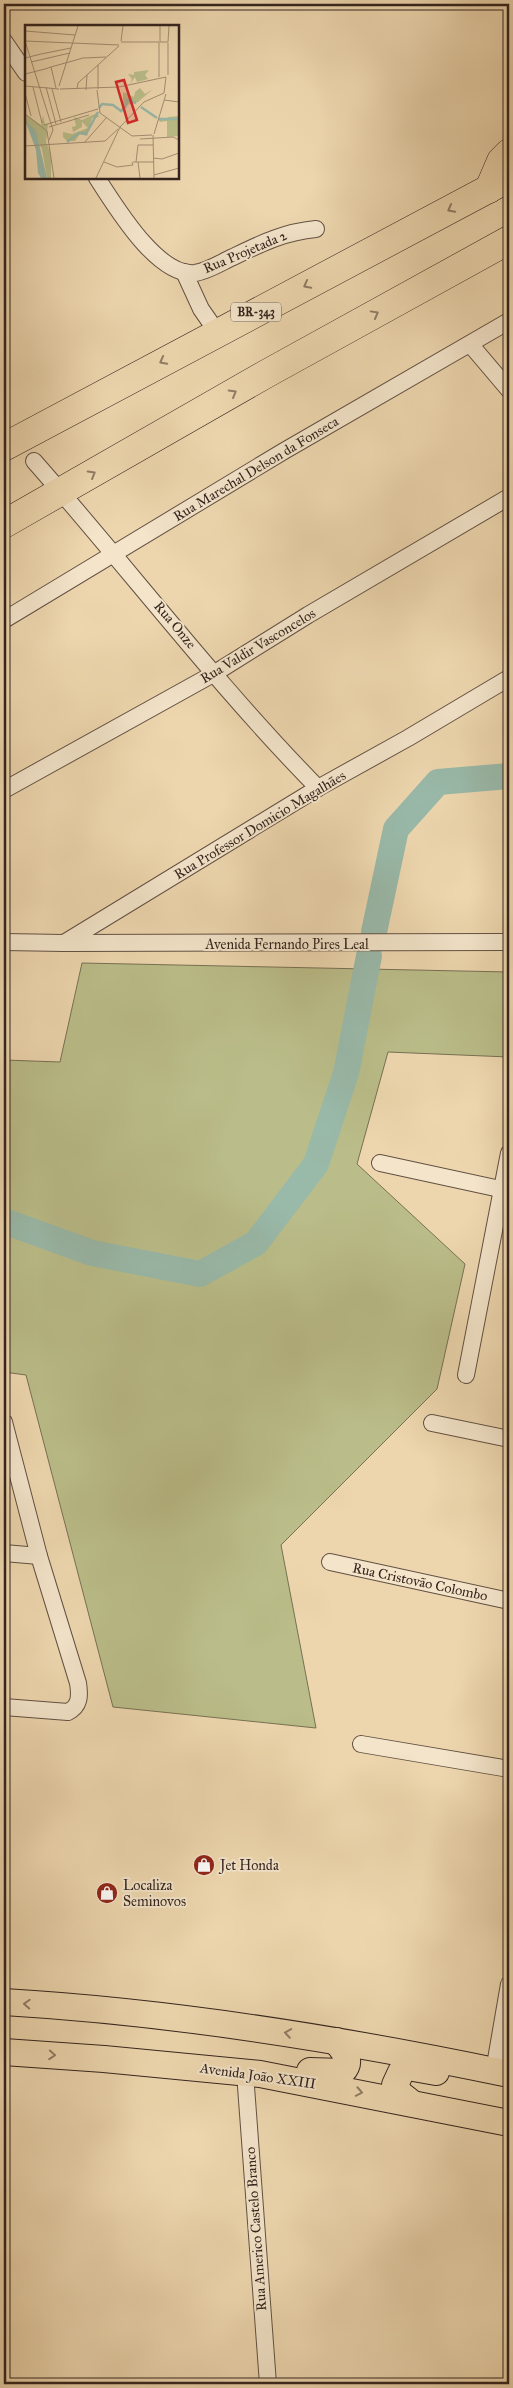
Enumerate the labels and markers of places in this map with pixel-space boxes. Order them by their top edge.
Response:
shop icon: Jet Honda [192,1853,216,1877]
place label: Jet Honda [218,1857,279,1875]
place label: Localiza Seminovos [123,1877,186,1910]
shop icon: Localiza Seminovos [95,1881,119,1905]

